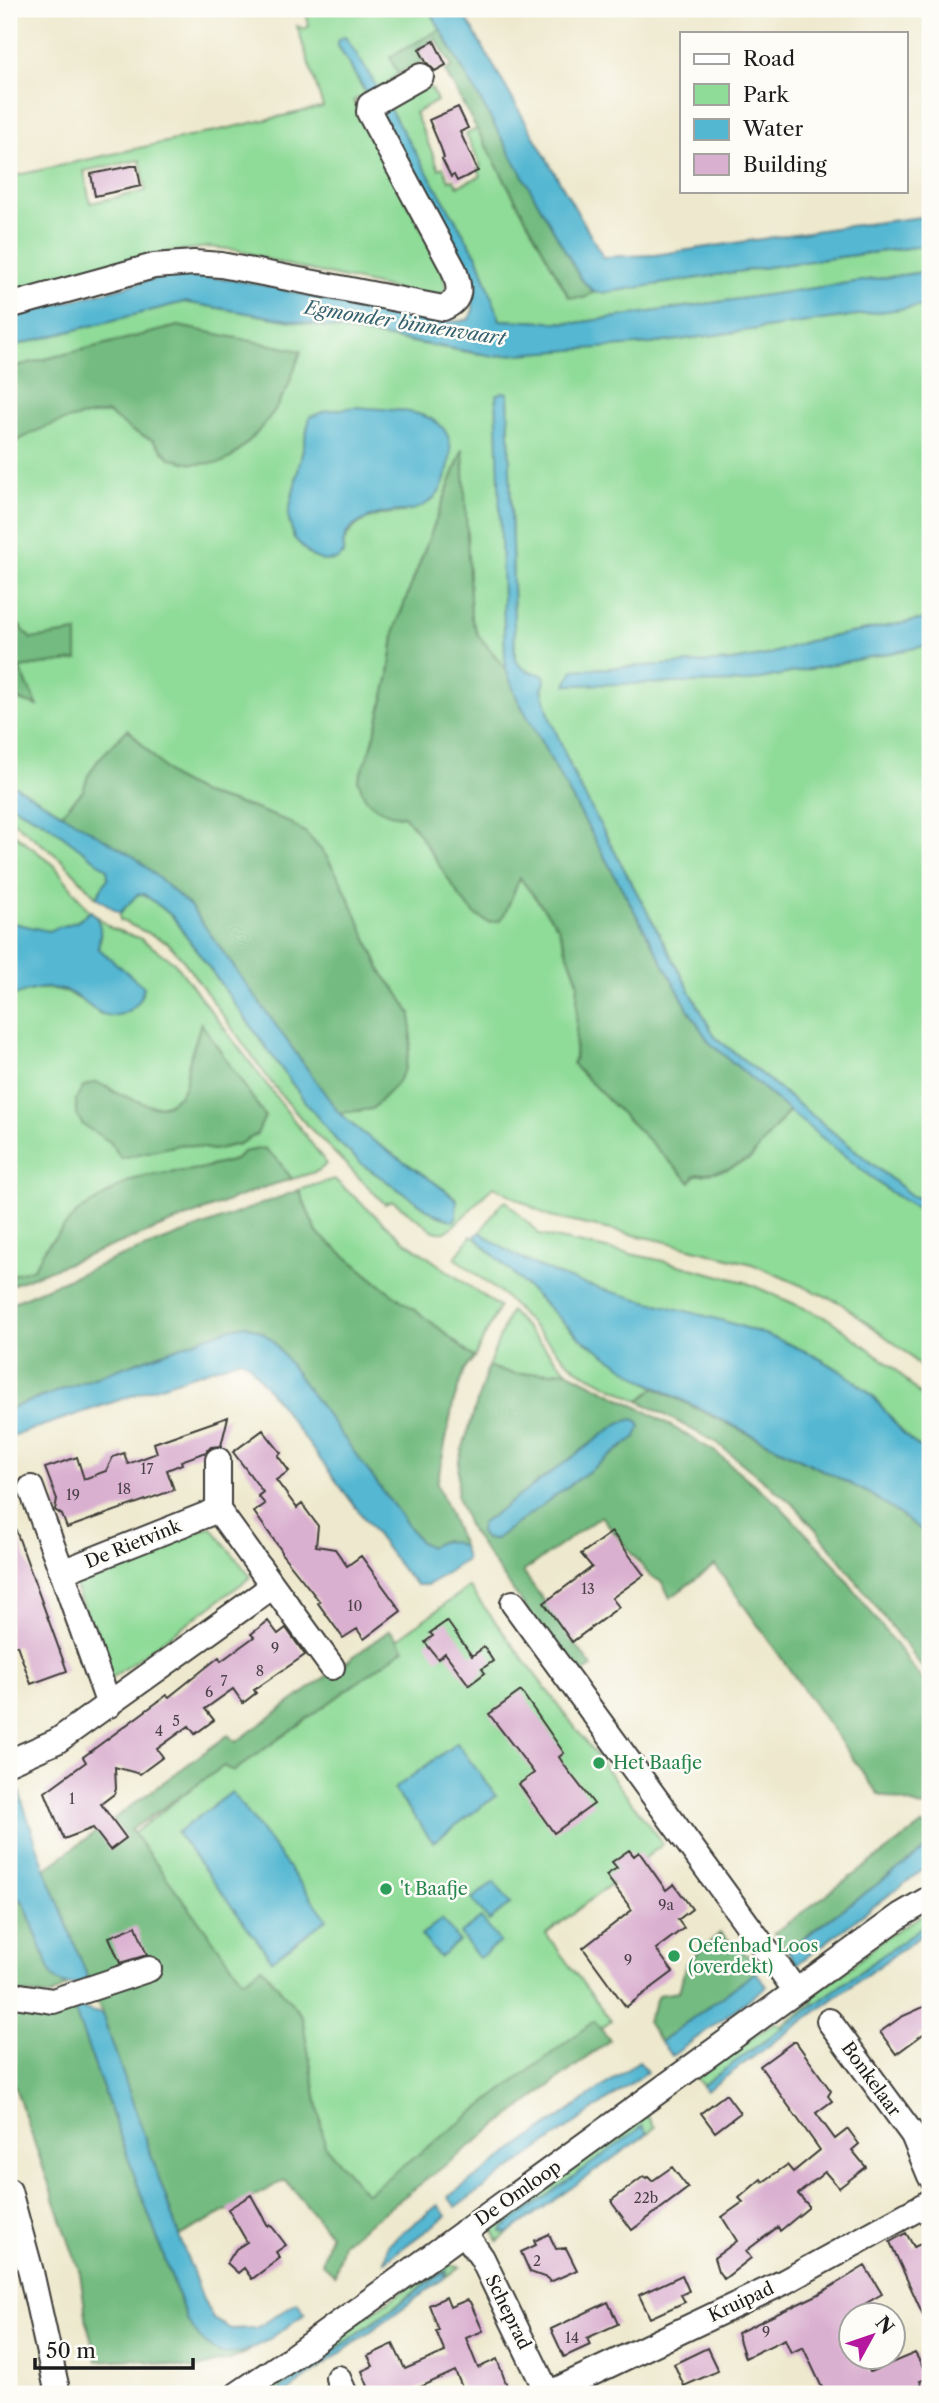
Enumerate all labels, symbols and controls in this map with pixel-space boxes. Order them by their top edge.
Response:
legend [680,32,908,192]
text: Road [743,46,795,71]
text: Park [743,82,789,107]
text: Water [742,116,803,141]
text: Building [743,152,828,177]
water label: Egmonder binnenvaart [301,295,508,350]
house number: 17 [141,1460,153,1478]
house number: 18 [117,1480,131,1498]
house number: 19 [66,1486,80,1504]
street label: De Rietvink [82,1514,186,1573]
house number: 13 [581,1580,595,1598]
house number: 10 [348,1597,362,1615]
house number: 9 [271,1639,279,1657]
house number: 8 [256,1662,264,1680]
house number: 7 [221,1672,228,1690]
house number: 6 [205,1683,213,1701]
house number: 5 [172,1712,180,1730]
house number: 4 [155,1722,163,1740]
place label: Het Baafje [613,1752,702,1774]
marker: Het Baafje [591,1755,607,1771]
house number: 1 [69,1790,75,1808]
place label: 't Baafje [400,1878,468,1900]
marker: 't Baafje [378,1881,394,1897]
house number: 9a [658,1896,674,1914]
place label: Oefenbad Loos (overdekt) [688,1935,818,1978]
marker: Oefenbad Loos (overdekt) [666,1948,682,1964]
house number: 9 [624,1951,632,1969]
street label: Bonkelaar [837,2038,906,2121]
street label: De Omloop [471,2155,565,2231]
house number: 22b [634,2189,658,2207]
house number: 2 [533,2252,541,2270]
street label: Scheprad [480,2271,536,2353]
street label: Kruipad [705,2277,777,2327]
north arrow [838,2302,908,2372]
text: N [871,2312,899,2339]
house number: 9 [762,2323,770,2341]
scale bar [35,2326,192,2370]
house number: 14 [565,2329,579,2347]
text: 50 m [46,2338,96,2363]

